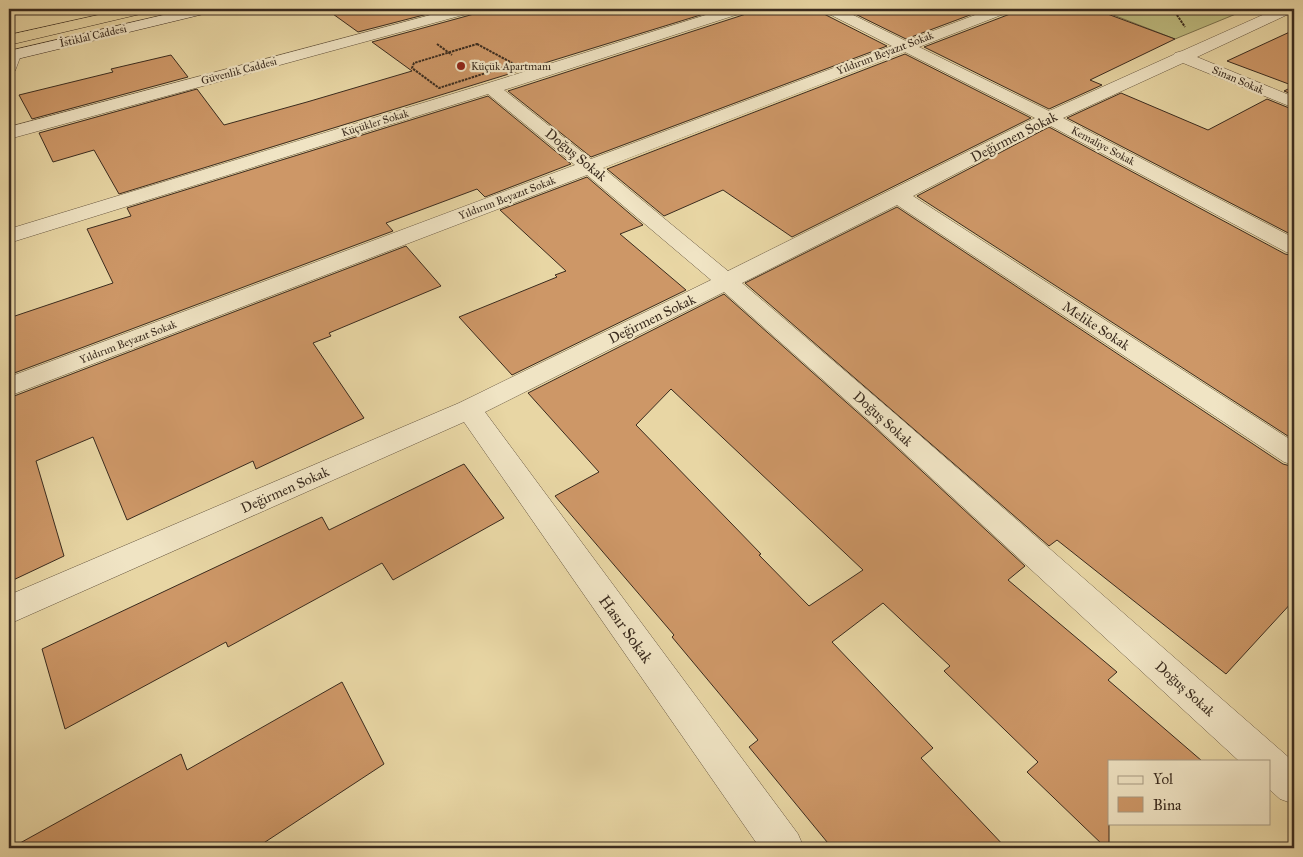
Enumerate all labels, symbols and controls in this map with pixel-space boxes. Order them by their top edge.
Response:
street label: İstiklal Caddesi [58,21,128,50]
street label: Yıldırım Beyazıt Sokak [835,28,936,78]
street label: Güvenlik Caddesi [200,55,278,87]
marker: Küçük Apartmanı [455,60,467,72]
place label: Küçük Apartmanı [471,60,551,73]
street label: Sinan Sokak [1210,63,1267,97]
street label: Küçükler Sokak [340,106,411,139]
street label: Değirmen Sokak [968,108,1060,166]
street label: Kemaliye Sokak [1069,124,1138,169]
street label: Doğuş Sokak [542,125,611,185]
street label: Yıldırım Beyazıt Sokak [457,173,558,223]
street label: Değirmen Sokak [606,290,699,347]
street label: Melike Sokak [1059,298,1133,354]
street label: Yıldırım Beyazıt Sokak [78,317,179,367]
street label: Doğuş Sokak [850,388,917,451]
street label: Değirmen Sokak [238,463,332,517]
street label: Hasır Sokak [595,591,657,667]
street label: Doğuş Sokak [1152,658,1219,721]
legend [1108,760,1270,824]
text: Yol [1153,770,1174,788]
text: Bina [1153,796,1182,814]

